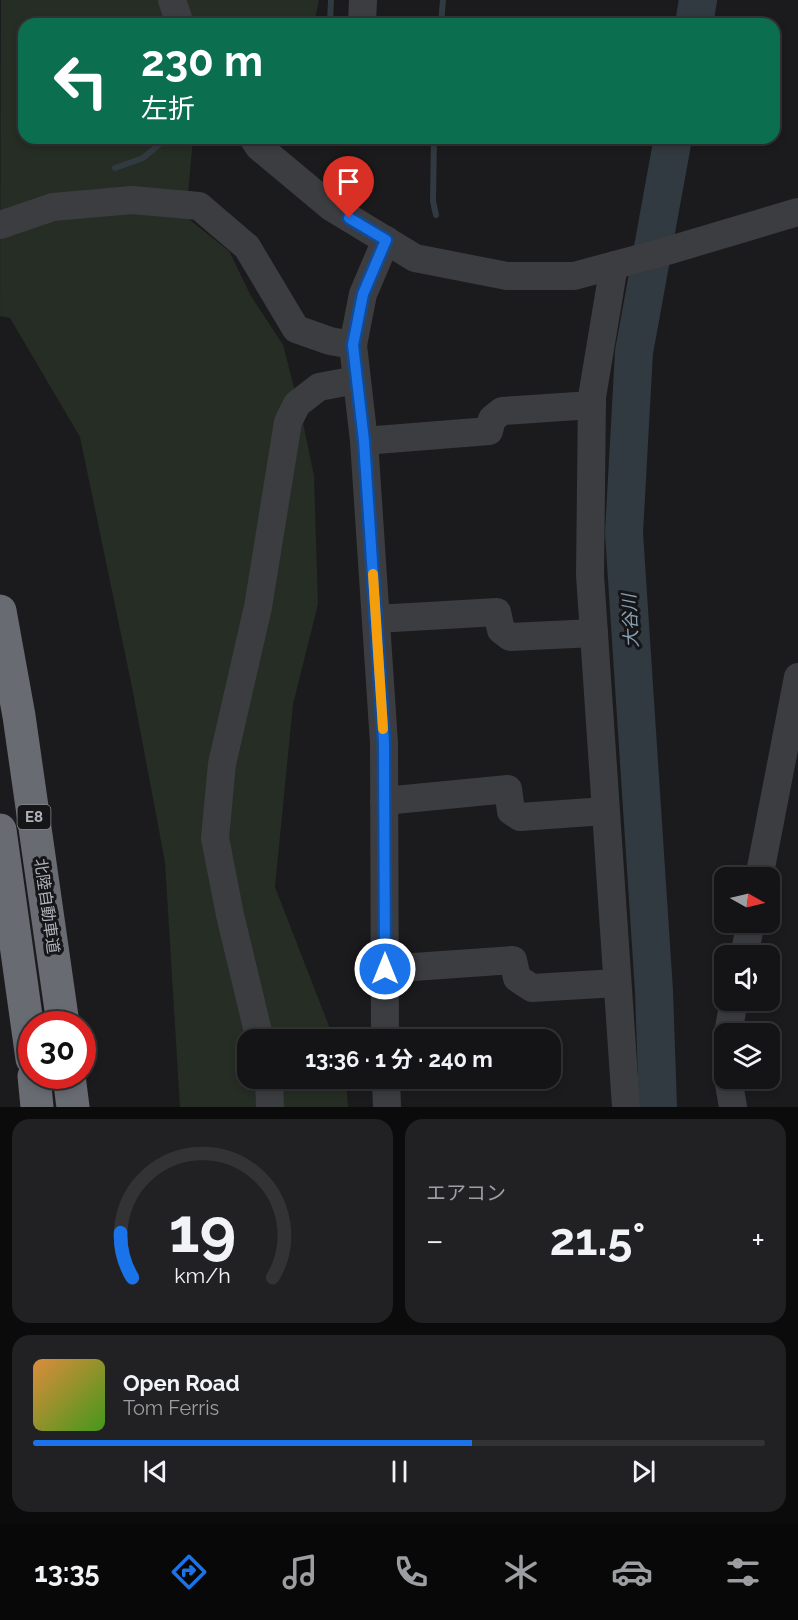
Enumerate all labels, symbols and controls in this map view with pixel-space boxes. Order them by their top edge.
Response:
text: 230 m [141,37,263,86]
icon: left [42,42,120,120]
text: 左折 [141,93,195,124]
pin [323,156,374,218]
icon: arrive [332,165,365,198]
water label: 大谷川 [618,591,642,649]
road number: E8 [18,805,51,829]
street label: 北陸自動車道 [31,857,63,955]
north arrow [714,867,780,933]
map controls [714,867,780,1089]
position arrow [353,937,417,1001]
button: sound [714,945,780,1011]
speed limit sign: 30 [18,1011,96,1089]
button: layers [714,1023,780,1089]
text: 13:36 · 1 分 · 240 m [305,1046,493,1072]
text: エアコン [426,1181,506,1205]
text: 19 [169,1193,236,1267]
text: 21.5° [550,1213,645,1266]
text: − [426,1221,444,1260]
text: + [751,1221,765,1260]
text: km/h [174,1263,231,1288]
text: Open Road [123,1370,240,1396]
text: Tom Ferris [123,1396,219,1420]
icon: previous [139,1455,172,1488]
icon: pause [383,1455,416,1488]
icon: next [627,1455,660,1488]
icon: directions [168,1551,210,1593]
icon: music [279,1551,321,1593]
icon: phone [390,1551,432,1593]
icon: climate [500,1551,542,1593]
icon: car [611,1551,653,1593]
icon: filters [722,1551,764,1593]
text: 13:35 [34,1557,99,1588]

